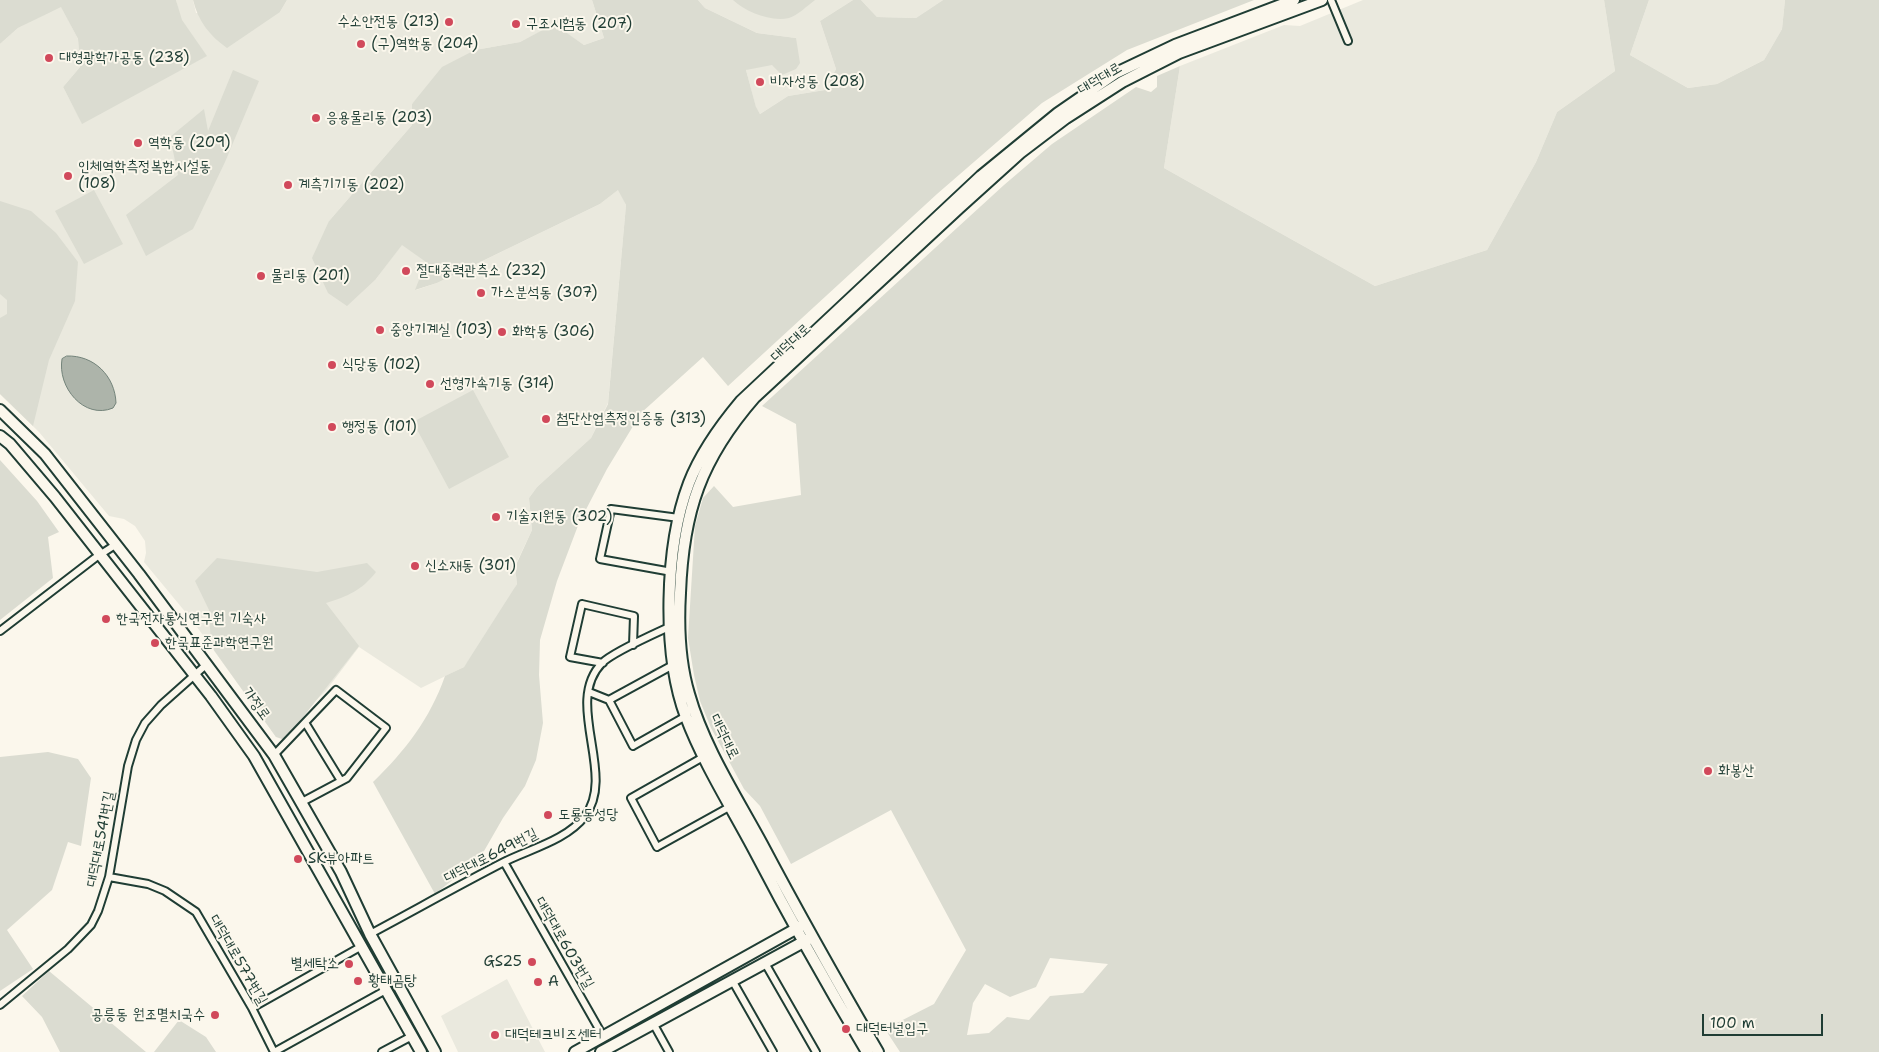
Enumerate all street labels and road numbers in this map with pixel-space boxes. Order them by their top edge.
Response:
street label: 대덕대로 [1075,59,1125,99]
street label: 대덕대로 [767,320,815,366]
street label: 가정로 [238,684,274,724]
street label: 대덕대로 [705,711,743,763]
street label: 대덕대로541번길 [83,790,119,888]
street label: 대덕대로649번길 [441,825,541,887]
street label: 대덕대로603번길 [531,894,597,992]
street label: 대덕대로577번길 [205,912,271,1008]

